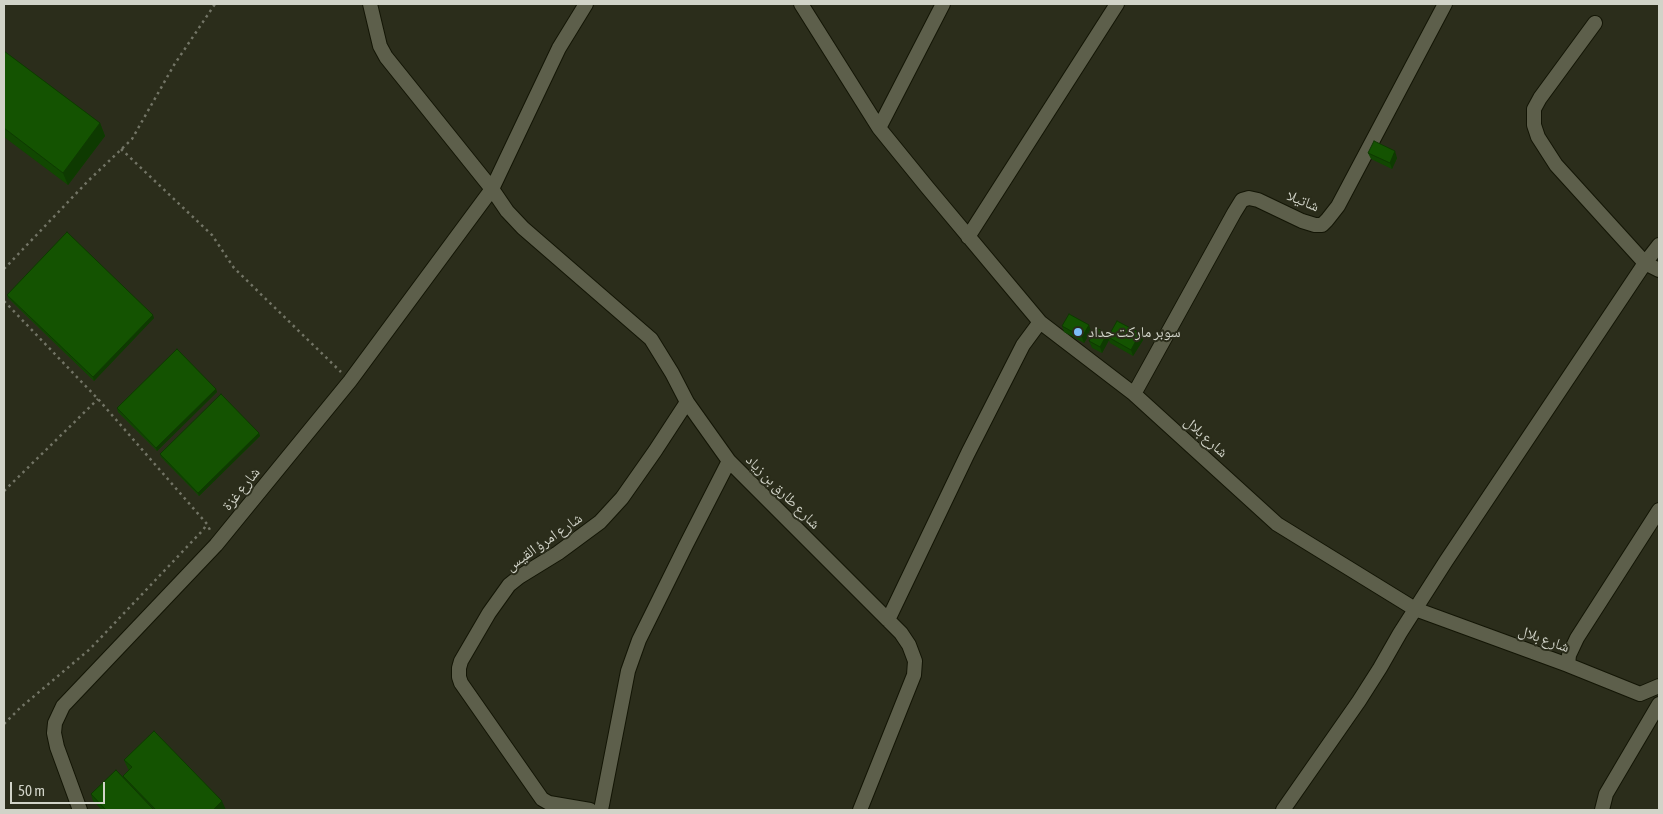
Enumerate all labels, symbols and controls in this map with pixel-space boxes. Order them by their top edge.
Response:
street label: شاتيلا [1284,186,1322,216]
place label: سوبر ماركت حداد [1088,323,1181,341]
marker: سوبر ماركت حداد [1072,326,1084,338]
street label: شارع بلال [1180,413,1232,461]
street label: شارع طارق بن زياد [742,451,824,533]
street label: شارع غزة [218,464,264,514]
street label: شارع امرؤ القيس [502,509,586,575]
street label: شارع بلال [1516,622,1572,656]
scale bar [12,772,108,804]
text: 50 m [18,782,45,799]

